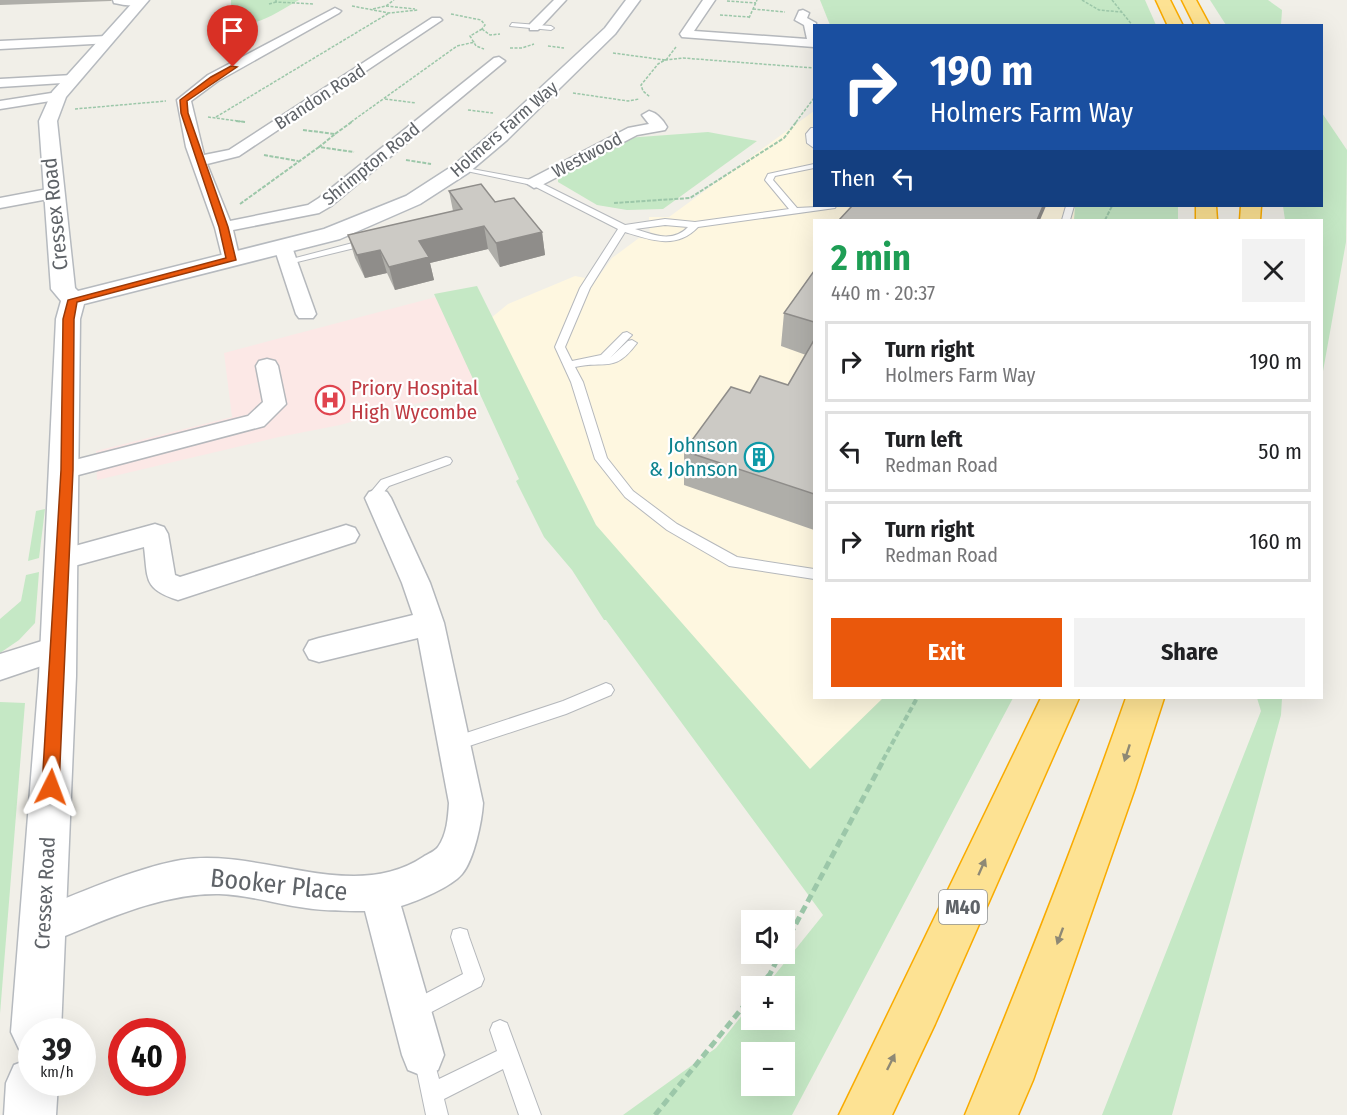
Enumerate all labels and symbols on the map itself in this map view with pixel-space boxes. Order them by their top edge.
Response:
pin [207,5,258,67]
street label: Brandon Road [270,59,370,135]
street label: Holmers Farm Way [446,76,562,182]
street label: Shrimpton Road [318,118,424,210]
street label: Westwood [548,127,626,183]
street label: Cressex Road [36,156,74,272]
place label: Priory Hospital High Wycombe [351,375,479,425]
hospital icon: Priory Hospital High Wycombe [314,384,346,416]
place label: Johnson & Johnson [649,432,738,482]
building icon: Johnson & Johnson [743,441,775,473]
one-way arrow [1122,744,1131,762]
position arrow [19,755,83,819]
street label: Cressex Road [29,836,61,950]
one-way arrow [977,858,986,875]
street label: Booker Place [209,862,349,908]
road number: M40 [939,890,987,924]
one-way arrow [1055,927,1065,945]
speed limit sign: 40 [108,1018,186,1096]
one-way arrow [886,1054,895,1071]

